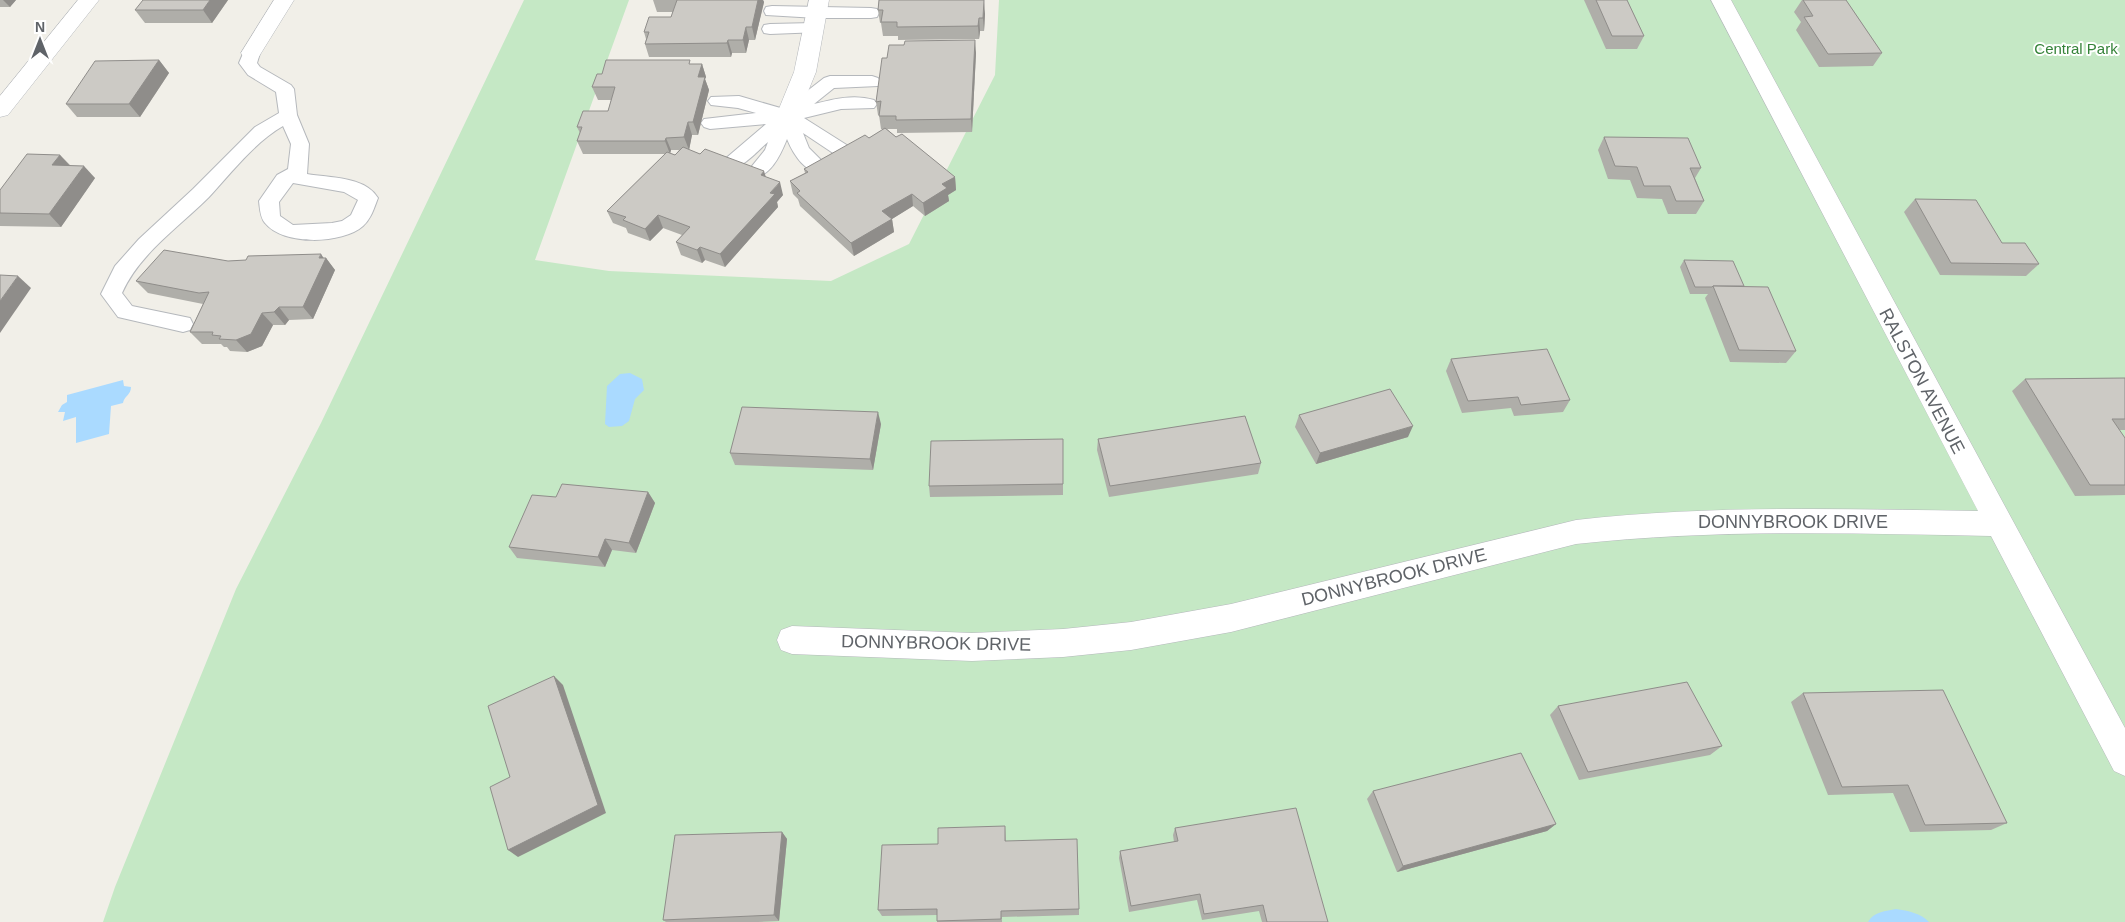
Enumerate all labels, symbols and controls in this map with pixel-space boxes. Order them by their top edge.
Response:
north arrow [15,15,65,65]
text: N [35,19,45,35]
park label: Central Park [2034,40,2118,57]
street label: RALSTON AVENUE [1875,305,1969,457]
street label: DONNYBROOK DRIVE [1698,512,1888,532]
street label: DONNYBROOK DRIVE [1299,544,1489,610]
street label: DONNYBROOK DRIVE [841,631,1031,655]

